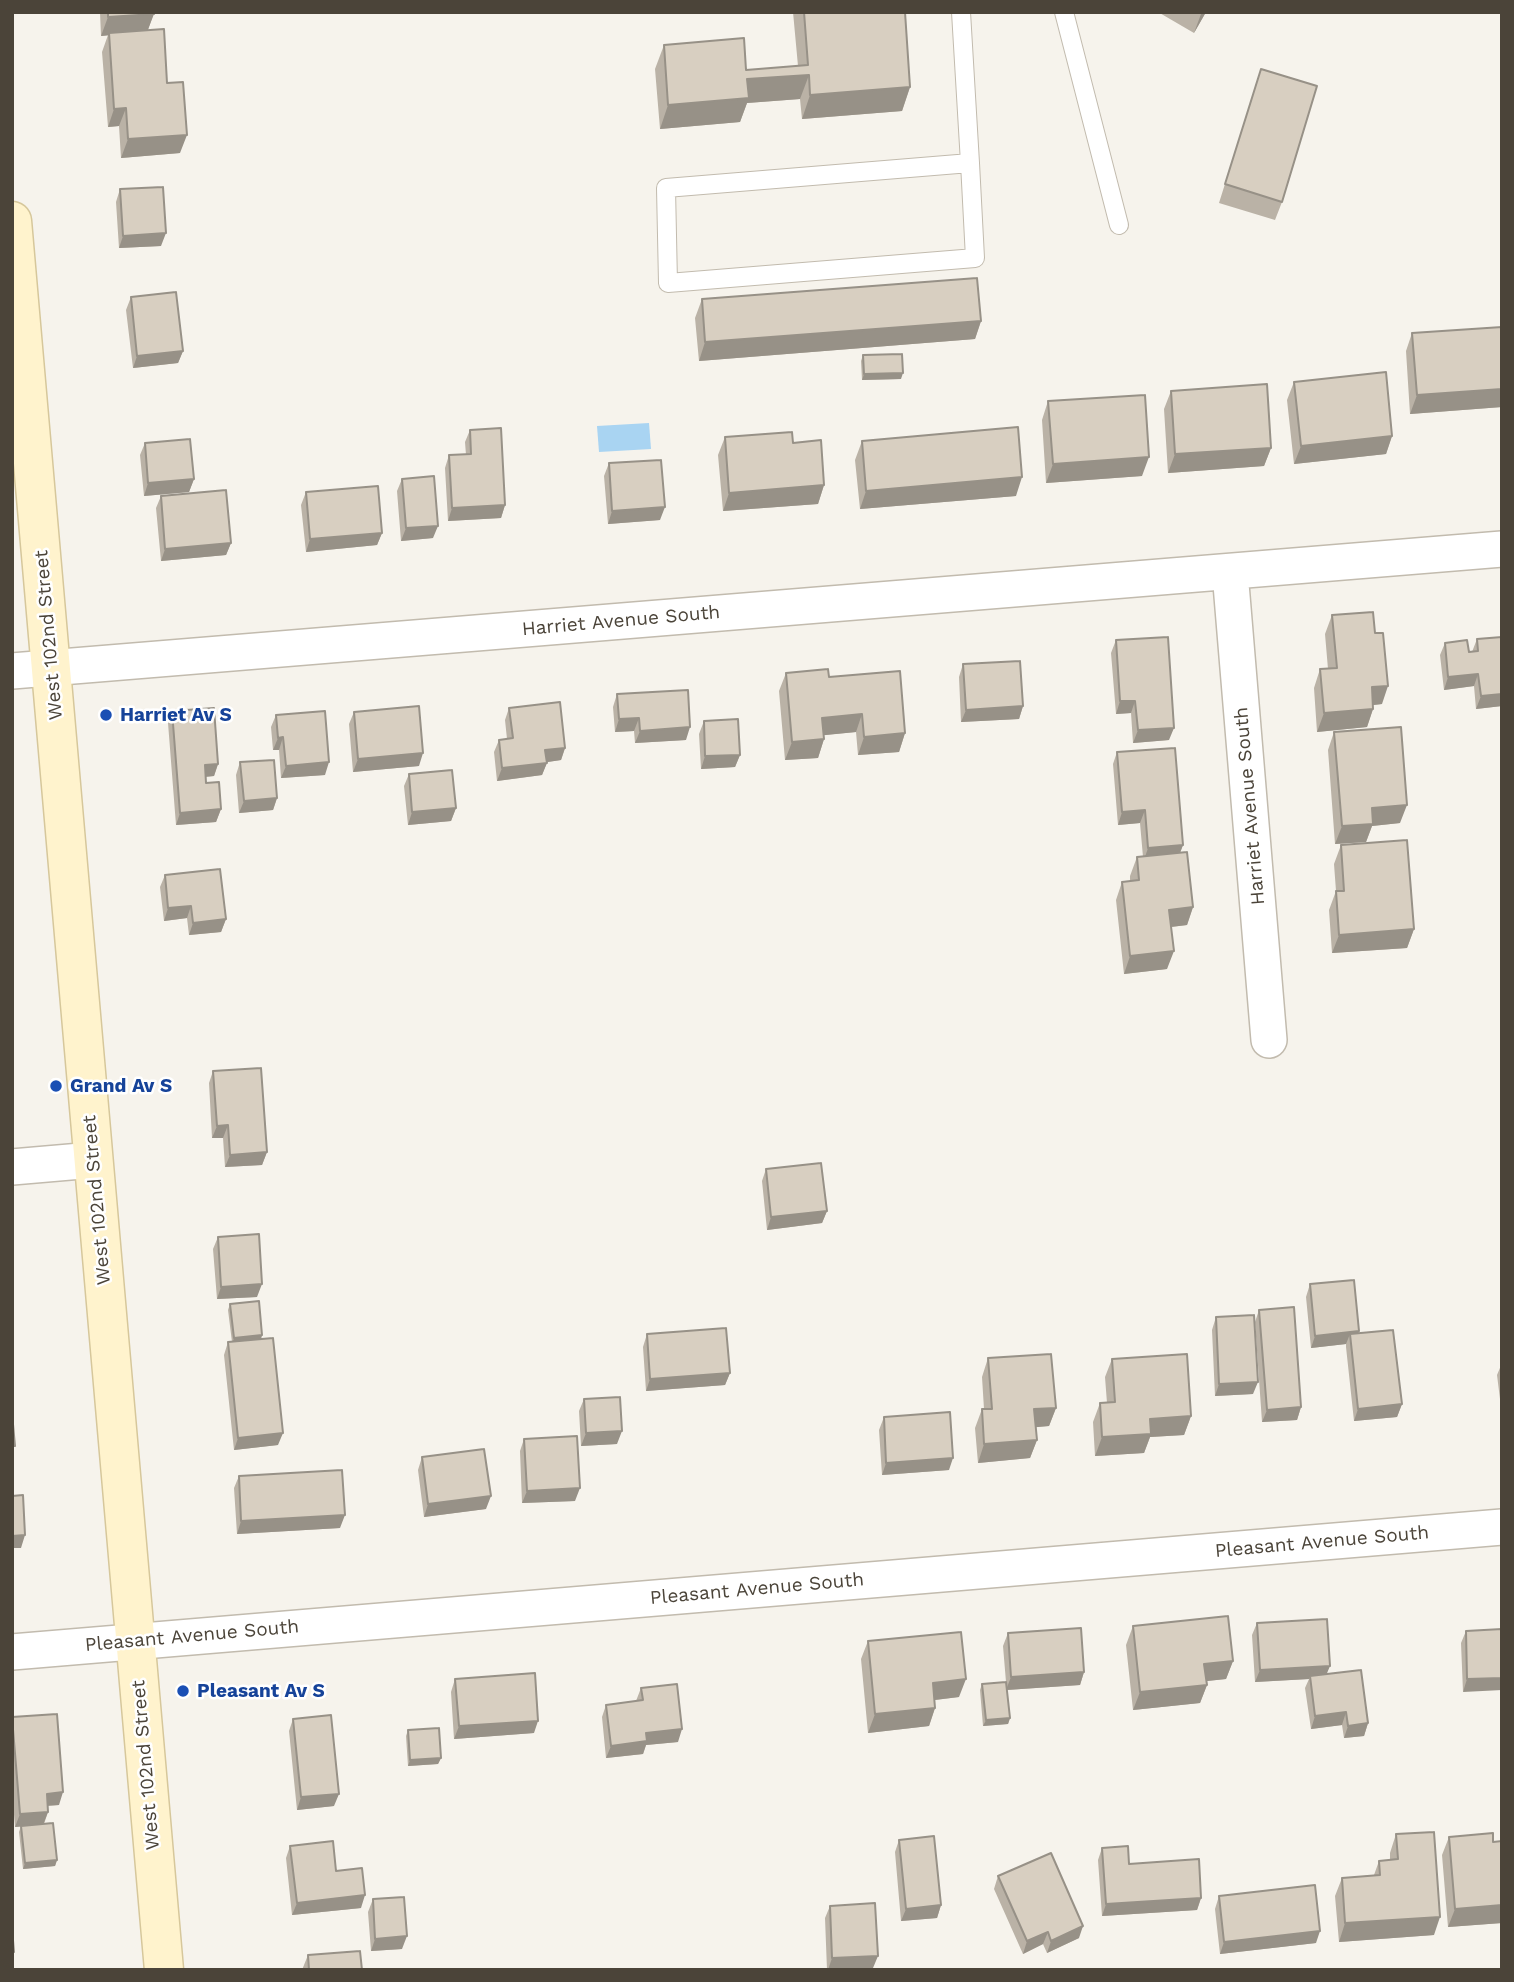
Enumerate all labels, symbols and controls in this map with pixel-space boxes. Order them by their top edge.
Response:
street label: West 102nd Street [30,549,68,721]
street label: Harriet Avenue South [521,601,721,641]
place label: Harriet Av S [120,704,232,726]
street label: Harriet Avenue South [1230,706,1270,906]
marker: Harriet Av S [98,707,114,723]
place label: Grand Av S [70,1075,172,1097]
marker: Grand Av S [48,1078,64,1094]
street label: West 102nd Street [78,1114,116,1286]
street label: Pleasant Avenue South [1214,1521,1430,1563]
street label: Pleasant Avenue South [649,1568,865,1610]
street label: Pleasant Avenue South [84,1615,300,1657]
street label: West 102nd Street [127,1679,165,1851]
place label: Pleasant Av S [197,1680,325,1702]
marker: Pleasant Av S [175,1683,191,1699]

